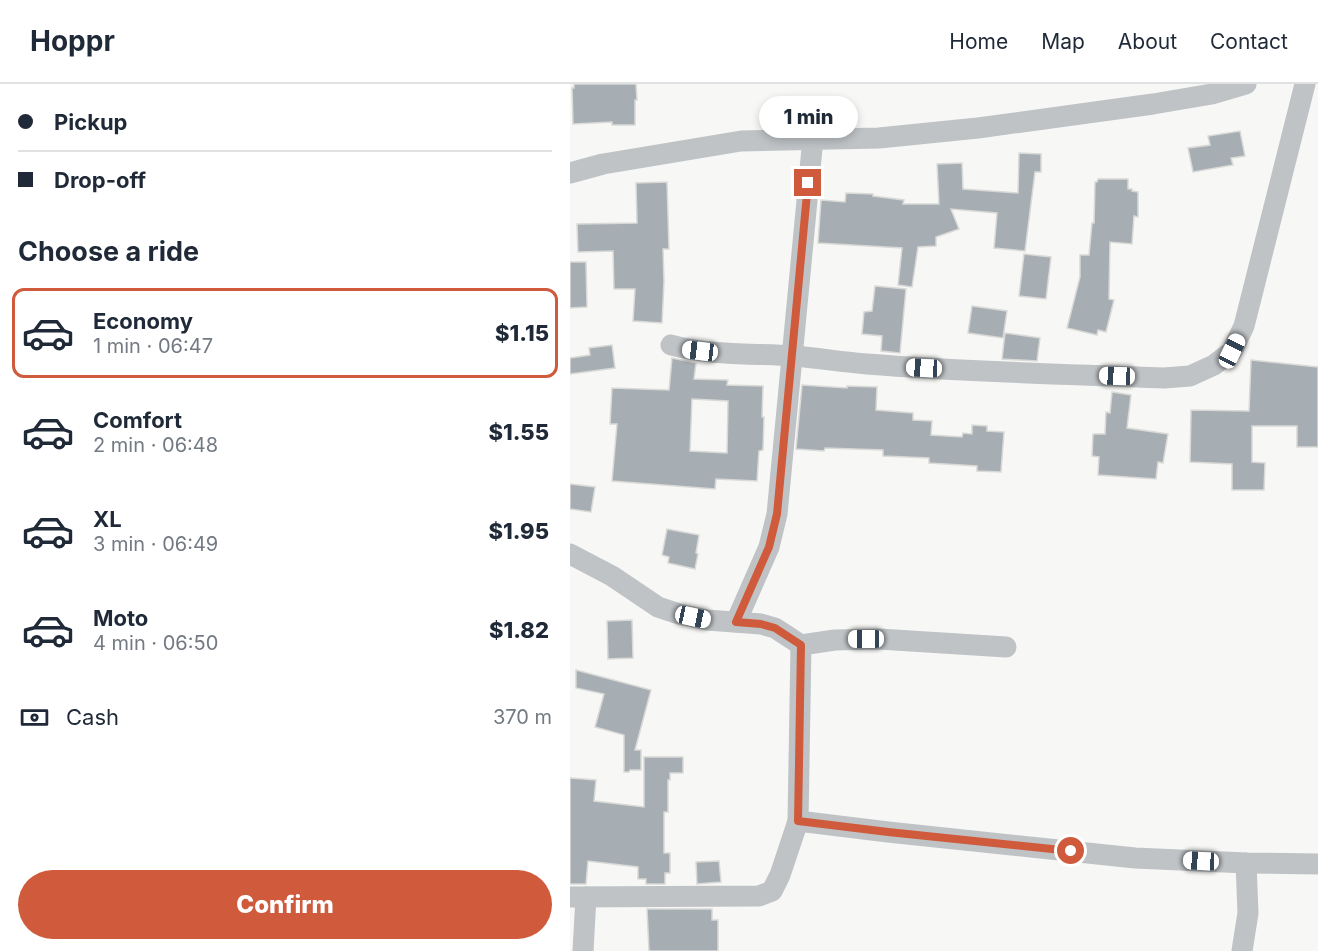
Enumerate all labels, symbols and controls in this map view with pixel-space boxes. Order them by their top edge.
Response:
text: Hoppr [30,24,115,58]
text: Home [949,29,1008,54]
text: Map [1041,29,1085,54]
text: About [1118,29,1177,54]
text: Contact [1210,29,1288,54]
callout: 1 min [758,96,858,138]
text: 1 min [783,105,834,129]
text: Pickup [54,109,128,135]
text: Drop-off [54,167,146,193]
route end [794,169,821,196]
text: Choose a ride [18,235,199,268]
icon: car [21,306,75,360]
text: Economy [93,308,193,334]
text: $1.15 [495,320,549,346]
car [1216,331,1248,371]
text: 1 min · 06:47 [93,334,213,358]
car [681,340,719,362]
car [906,358,942,378]
car [1099,366,1135,386]
icon: car [21,405,75,459]
text: Comfort [93,407,182,433]
text: $1.55 [488,419,549,445]
text: 2 min · 06:48 [93,433,218,457]
icon: car [21,504,75,558]
text: XL [93,506,122,532]
text: $1.95 [488,518,549,544]
text: 3 min · 06:49 [93,532,218,556]
icon: car [21,603,75,657]
car [674,604,712,630]
text: Moto [93,605,148,631]
text: $1.82 [489,617,549,643]
car [848,630,884,648]
text: 4 min · 06:50 [93,631,218,655]
icon: cash [18,701,51,734]
text: Cash [66,704,119,730]
text: 370 m [493,705,552,729]
route start [1057,837,1084,864]
car [1183,851,1219,871]
button: Confirm [18,870,552,939]

